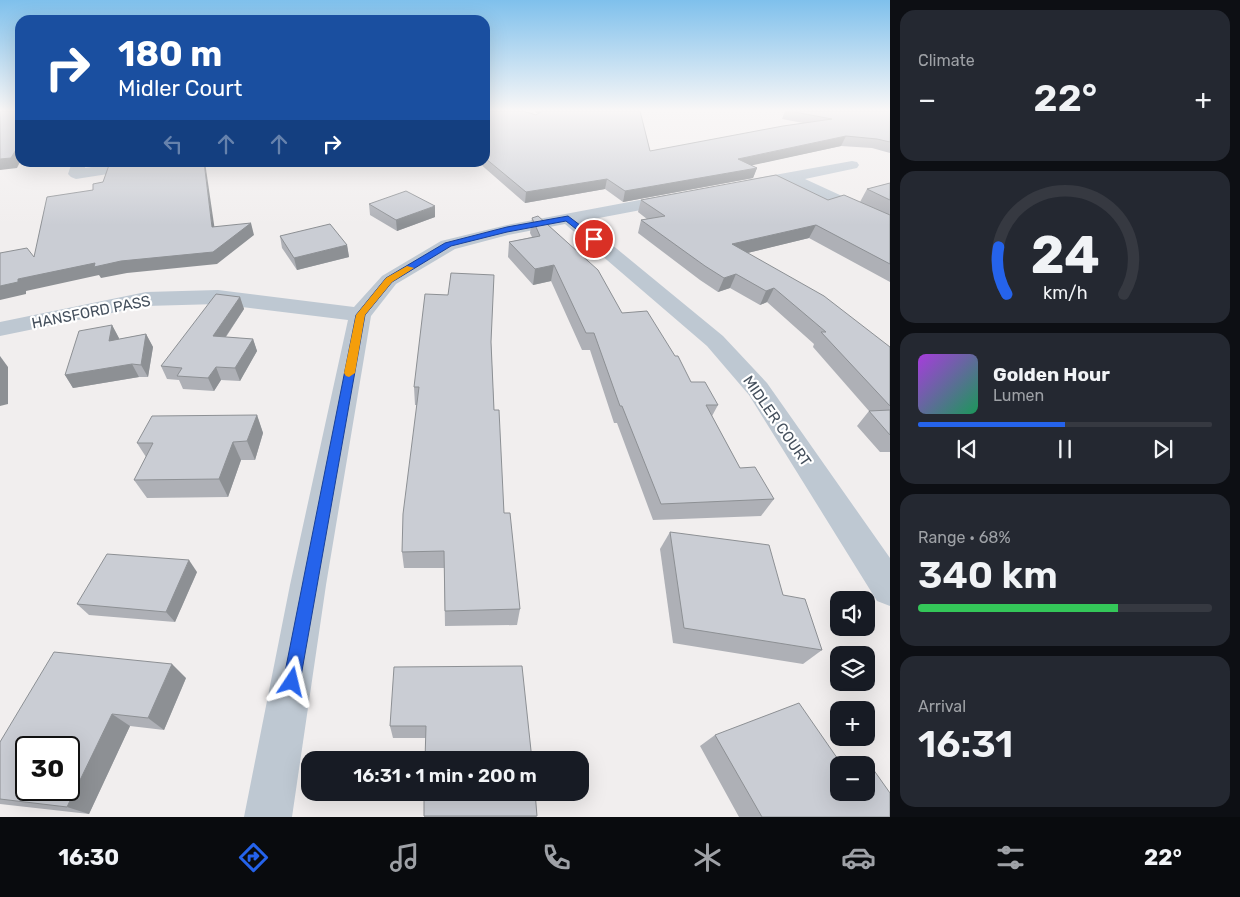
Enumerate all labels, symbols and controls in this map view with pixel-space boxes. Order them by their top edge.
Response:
text: 180 m [118,33,222,75]
icon: right [35,35,100,100]
text: Climate [918,51,975,70]
text: Midler Court [118,75,242,102]
text: 22° [1034,75,1097,121]
text: − [918,83,936,116]
text: + [1195,83,1212,116]
icon: left [159,130,187,158]
icon: ahead [212,130,240,158]
icon: ahead [265,130,293,158]
icon: right [318,130,346,158]
pin [573,218,615,260]
text: 24 [1030,224,1100,286]
icon: arrive [580,225,608,253]
text: km/h [1043,282,1087,303]
street label: HANSFORD PASS [30,292,152,332]
text: Golden Hour [993,363,1110,386]
street label: MIDLER COURT [739,372,815,470]
text: Lumen [993,386,1044,405]
icon: previous [953,435,981,463]
icon: pause [1051,435,1079,463]
icon: next [1149,435,1177,463]
text: Range · 68% [918,528,1011,547]
text: 340 km [918,552,1058,598]
map controls [830,591,875,801]
button: sound [830,591,875,636]
button: layers [830,646,875,691]
position arrow [265,655,317,707]
text: Arrival [918,697,966,716]
button: + [830,701,875,746]
text: 16:31 [918,721,1013,767]
speed limit sign: 30 [15,736,80,801]
button: − [830,756,875,801]
text: 16:31 · 1 min · 200 m [353,764,537,787]
icon: directions [236,840,271,875]
icon: music [387,840,422,875]
icon: phone [539,840,574,875]
icon: climate [690,840,725,875]
icon: car [841,840,876,875]
icon: filters [993,840,1028,875]
text: 16:30 [58,844,119,871]
text: 22° [1144,844,1182,871]

